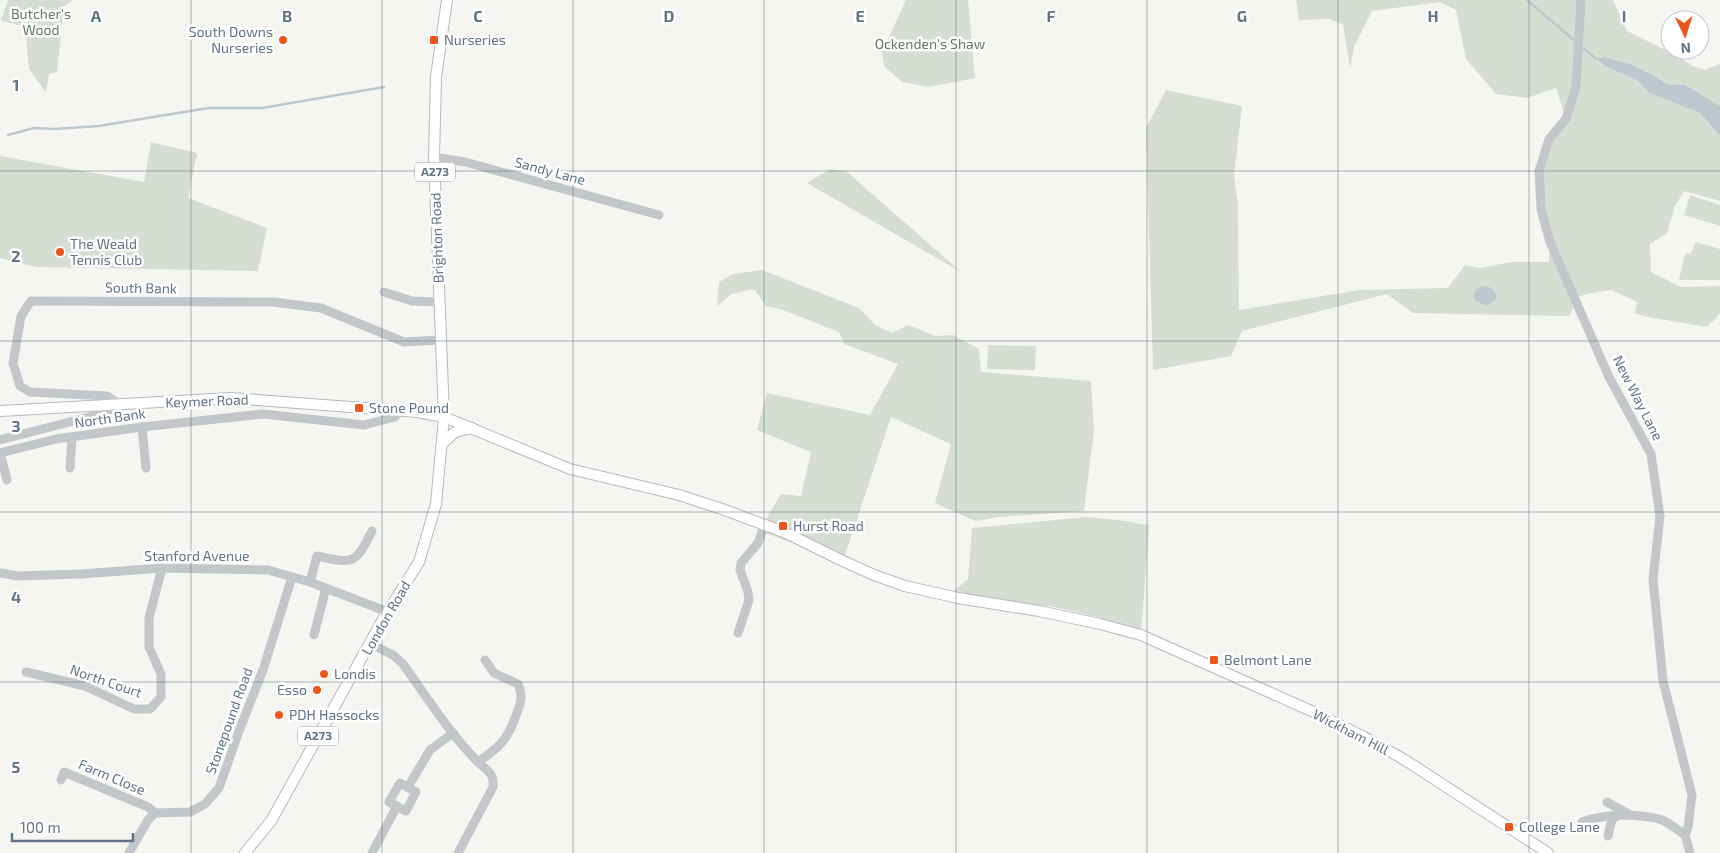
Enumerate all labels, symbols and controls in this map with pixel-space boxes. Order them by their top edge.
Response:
park label: Butcher's Wood [11,5,71,38]
text: A [91,6,102,25]
text: B [282,6,292,25]
text: C [473,6,483,25]
text: D [664,6,675,25]
text: E [855,6,865,25]
text: F [1047,6,1056,25]
text: G [1237,6,1247,25]
text: H [1427,6,1439,25]
text: I [1622,6,1626,25]
north arrow [1660,10,1710,60]
place label: South Downs Nurseries [189,23,273,56]
place label: Nurseries [444,31,506,48]
marker: South Downs Nurseries [277,34,289,46]
marker: Nurseries [428,34,440,46]
park label: Ockenden's Shaw [875,35,986,52]
text: N [1680,40,1692,57]
text: 1 [13,75,19,94]
street label: Sandy Lane [513,153,587,188]
road number: A273 [415,162,455,182]
street label: Brighton Road [426,192,447,284]
place label: The Weald Tennis Club [70,235,142,268]
text: 2 [11,246,21,265]
marker: The Weald Tennis Club [54,246,66,258]
street label: South Bank [105,278,177,297]
street label: New Way Lane [1610,352,1667,443]
street label: Keymer Road [165,391,249,410]
place label: Stone Pound [369,399,449,416]
marker: Stone Pound [353,402,365,414]
street label: North Bank [73,404,147,431]
text: 3 [11,416,21,435]
place label: Hurst Road [793,517,864,534]
marker: Hurst Road [777,520,789,532]
street label: Stanford Avenue [144,547,250,564]
street label: London Road [358,578,414,658]
text: 4 [11,587,21,606]
place label: Belmont Lane [1224,651,1312,668]
marker: Belmont Lane [1208,654,1220,666]
street label: North Court [68,660,144,701]
street label: Stonepound Road [201,665,256,776]
place label: Londis [334,665,376,682]
marker: Londis [318,668,330,680]
place label: Esso [277,681,307,698]
marker: Esso [311,684,323,696]
street label: Wickham Hill [1310,705,1393,758]
place label: PDH Hassocks [289,706,379,723]
marker: PDH Hassocks [273,709,285,721]
road number: A273 [298,726,338,746]
street label: Farm Close [76,755,148,798]
text: 5 [12,757,21,776]
scale bar [12,810,134,842]
text: 100 m [20,818,61,836]
place label: College Lane [1519,818,1600,835]
marker: College Lane [1503,821,1515,833]

